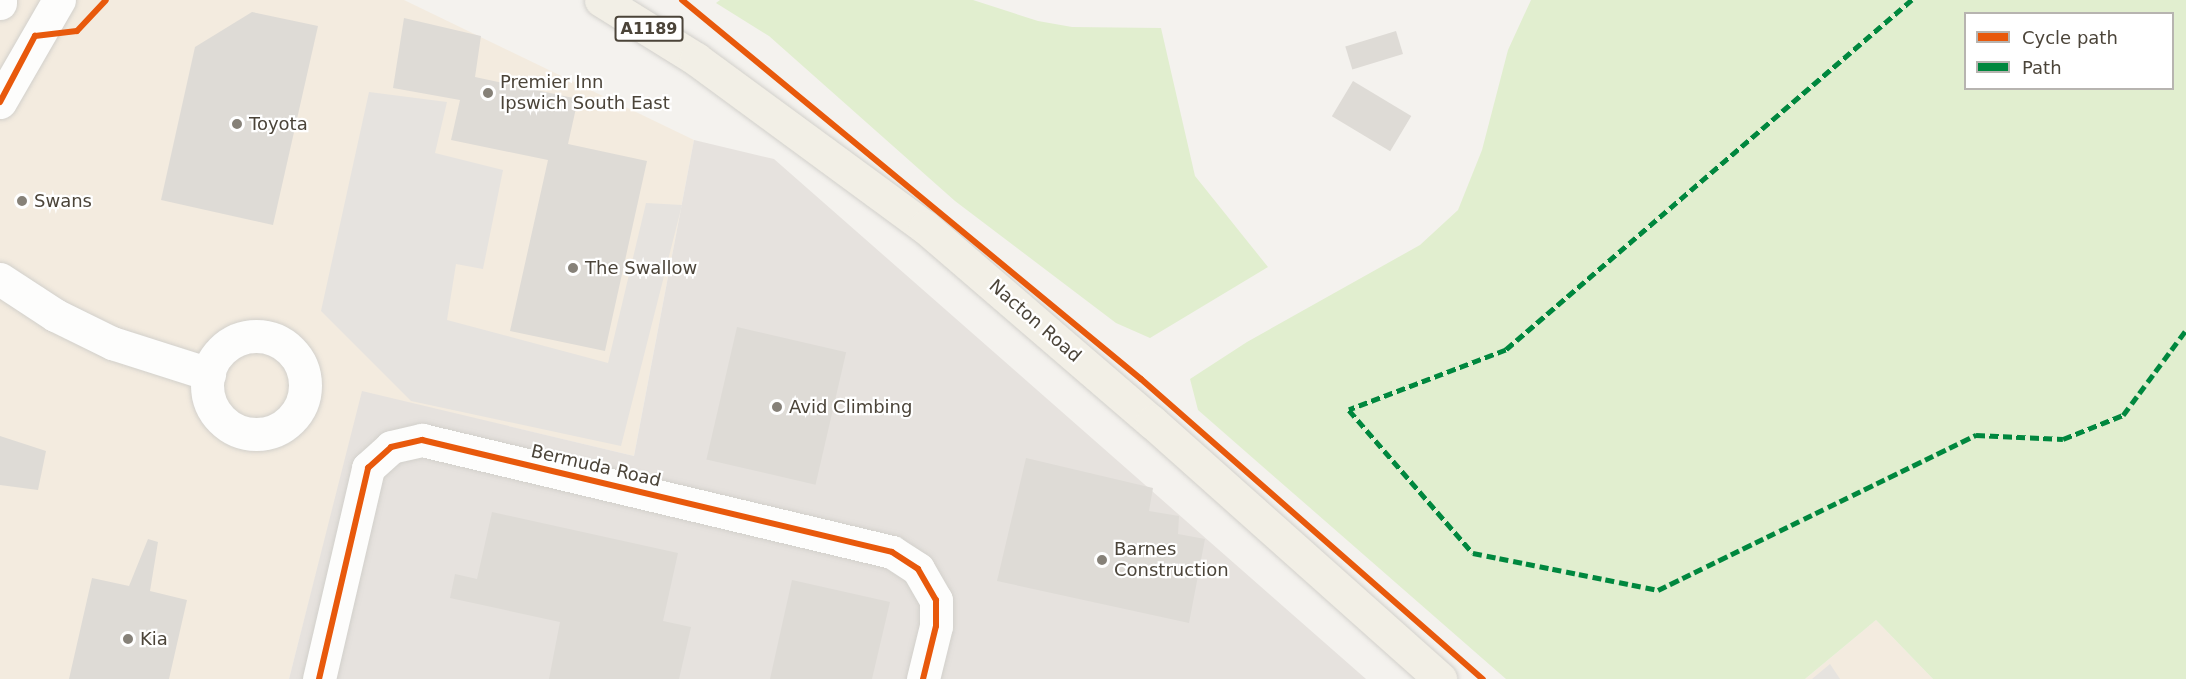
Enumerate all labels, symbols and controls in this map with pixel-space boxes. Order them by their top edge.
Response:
legend [1964,12,2174,90]
road number: A1189 [614,16,684,42]
text: Cycle path [2022,27,2118,48]
text: Path [2022,57,2062,78]
place label: Premier Inn Ipswich South East [500,72,670,115]
marker: Premier Inn Ipswich South East [481,86,495,100]
place label: Toyota [249,113,308,135]
marker: Toyota [230,117,244,131]
place label: Swans [34,190,92,212]
marker: Swans [15,194,29,208]
place label: The Swallow [585,257,697,279]
marker: The Swallow [566,261,580,275]
street label: Nacton Road [985,275,1085,367]
place label: Avid Climbing [789,396,912,418]
marker: Avid Climbing [770,400,784,414]
street label: Bermuda Road [529,441,663,491]
place label: Barnes Construction [1114,539,1229,582]
marker: Barnes Construction [1095,553,1109,567]
place label: Kia [140,628,168,650]
marker: Kia [121,632,135,646]

